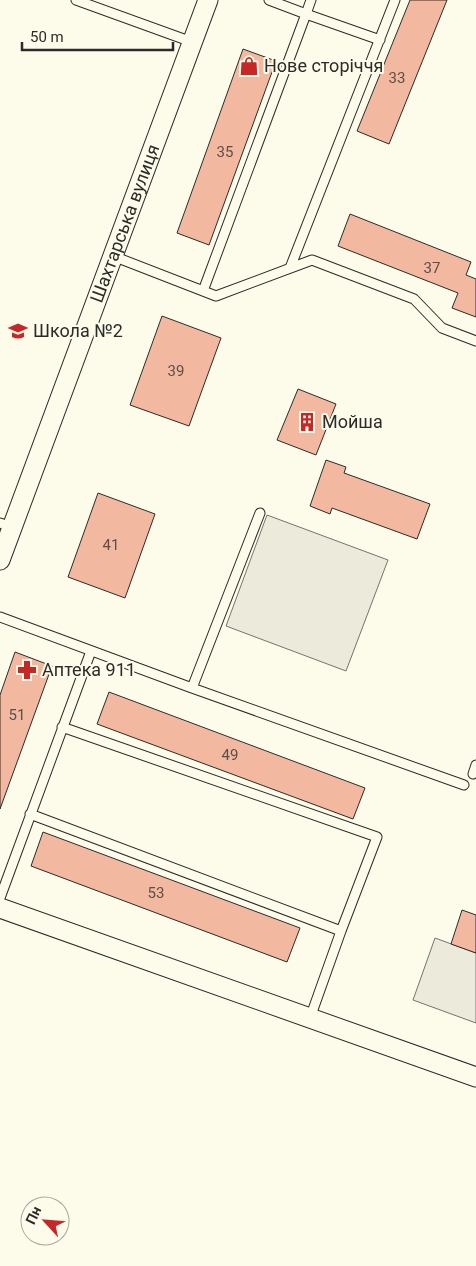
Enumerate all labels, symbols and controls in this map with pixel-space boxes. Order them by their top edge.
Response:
scale bar [22,20,174,52]
text: 50 m [30,28,64,46]
shop icon: Нове сторіччя [238,55,260,77]
place label: Нове сторіччя [264,55,383,76]
house number: 33 [389,69,405,87]
street label: Шахтарська вулиця [86,141,163,305]
house number: 35 [217,143,233,161]
house number: 37 [424,259,440,277]
school or university icon: Школа №2 [7,320,29,342]
place label: Школа №2 [33,320,123,341]
house number: 39 [168,362,184,380]
building icon: Мойша [296,411,318,433]
place label: Мойша [322,411,383,432]
house number: 41 [103,536,119,554]
pharmacy icon: Аптека 911 [16,659,38,681]
place label: Аптека 911 [42,659,136,680]
house number: 51 [9,706,25,724]
house number: 49 [222,746,238,764]
house number: 53 [148,884,164,902]
north arrow [20,1196,70,1246]
text: Пн [22,1204,44,1227]

